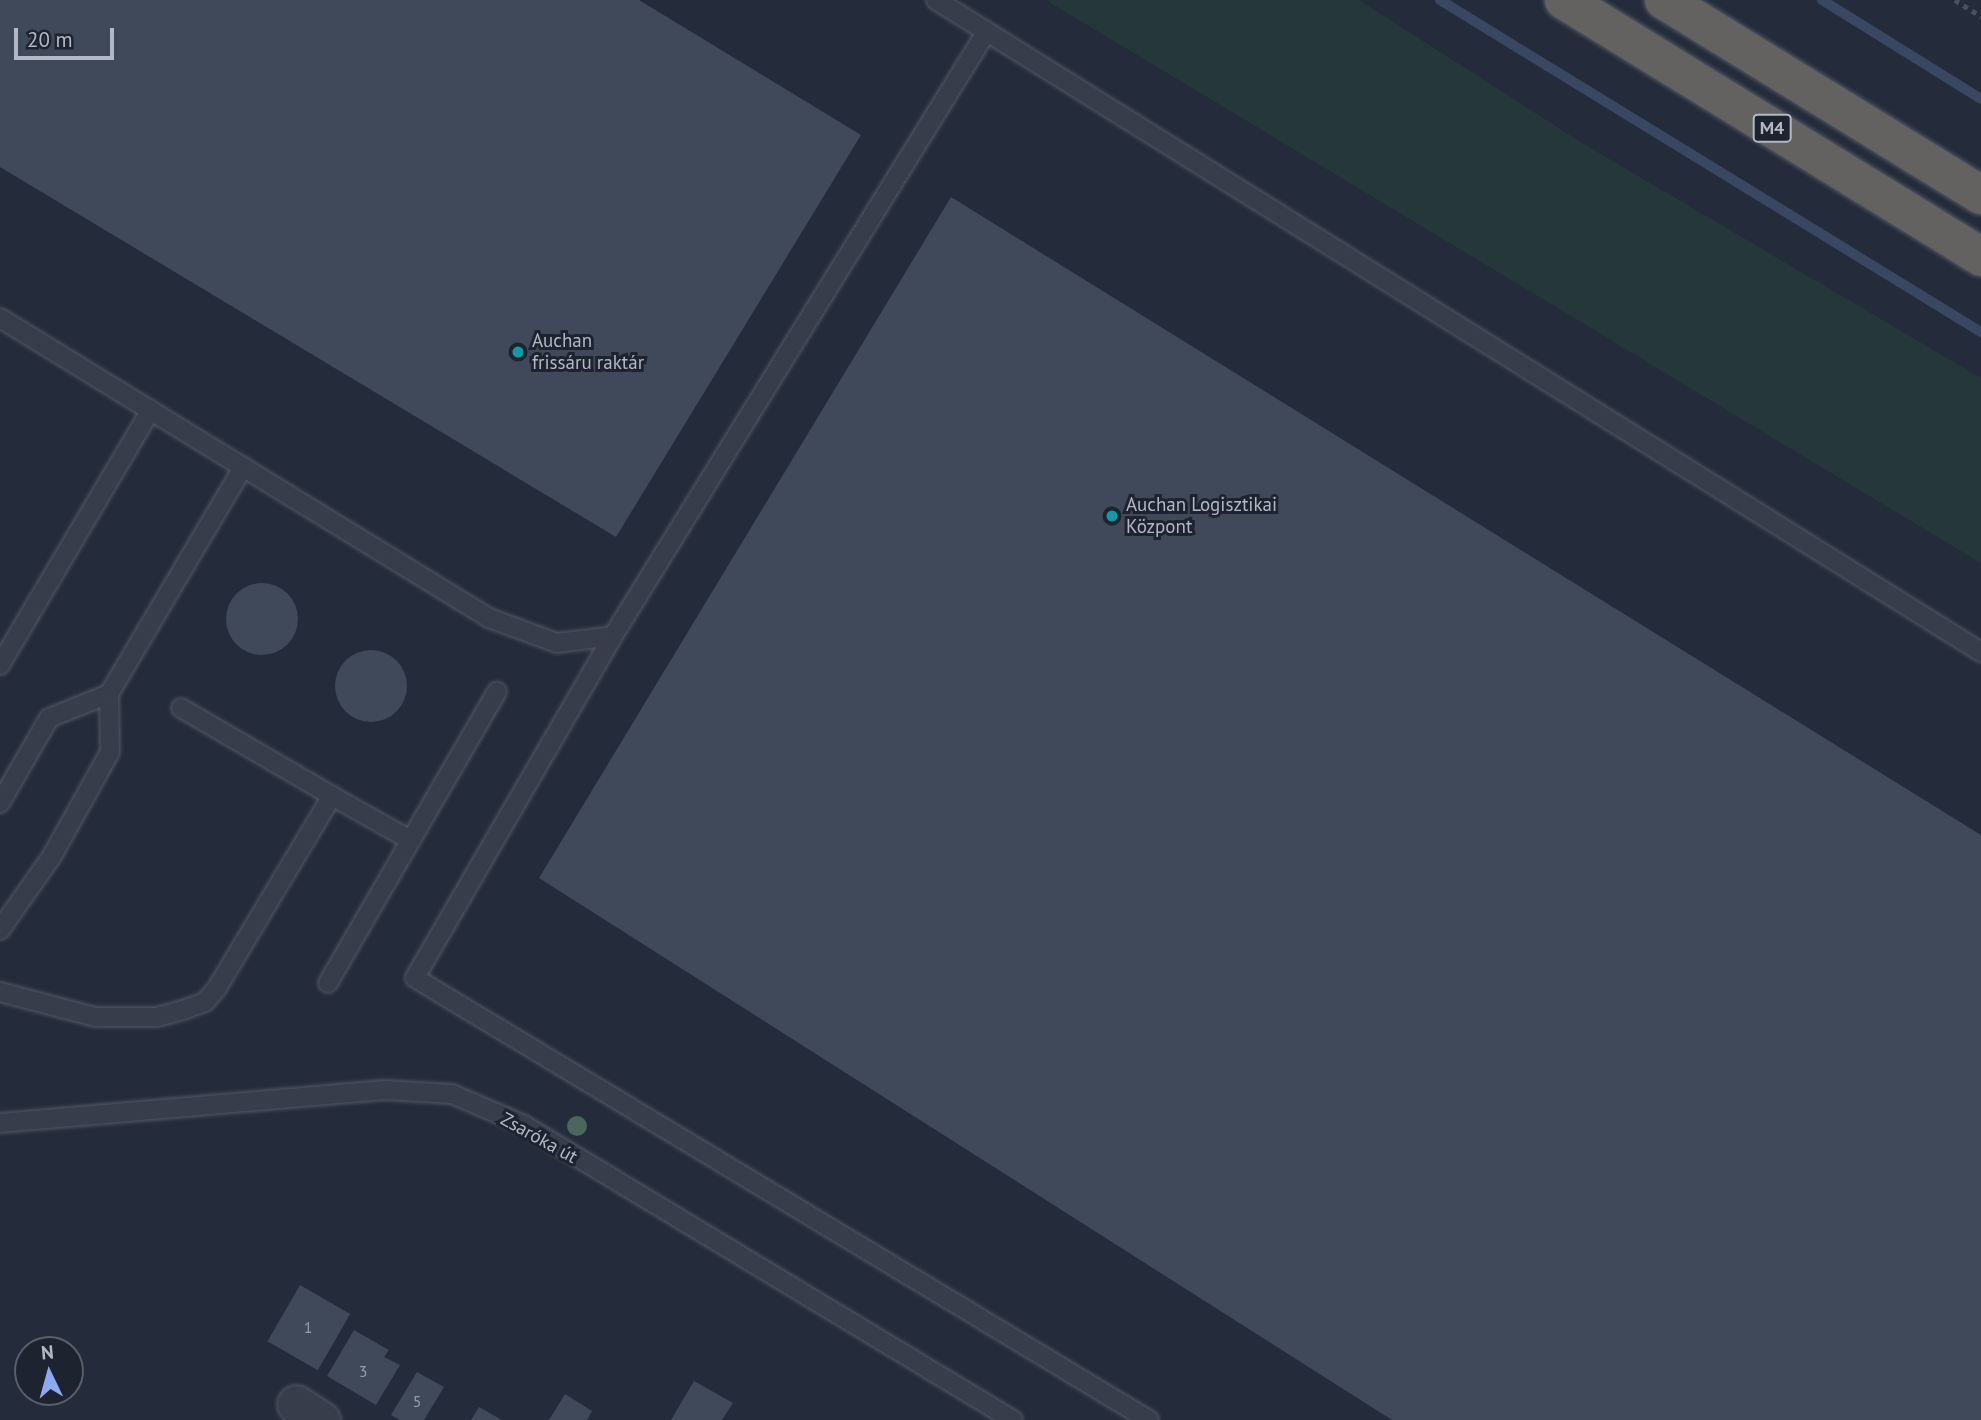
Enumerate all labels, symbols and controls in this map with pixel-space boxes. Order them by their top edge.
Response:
scale bar [18,14,117,58]
text: 20 m [27,26,73,53]
road number: M4 [1751,113,1793,142]
place label: Auchan frissáru raktár [532,330,644,374]
marker: Auchan frissáru raktár [510,344,526,360]
place label: Auchan Logisztikai Központ [1126,494,1277,538]
marker: Auchan Logisztikai Központ [1104,508,1120,524]
street label: Zsaróka út [497,1108,581,1168]
house number: 1 [304,1317,312,1337]
north arrow [14,1336,84,1406]
text: N [40,1340,55,1365]
house number: 3 [359,1361,367,1381]
house number: 5 [413,1391,421,1411]

